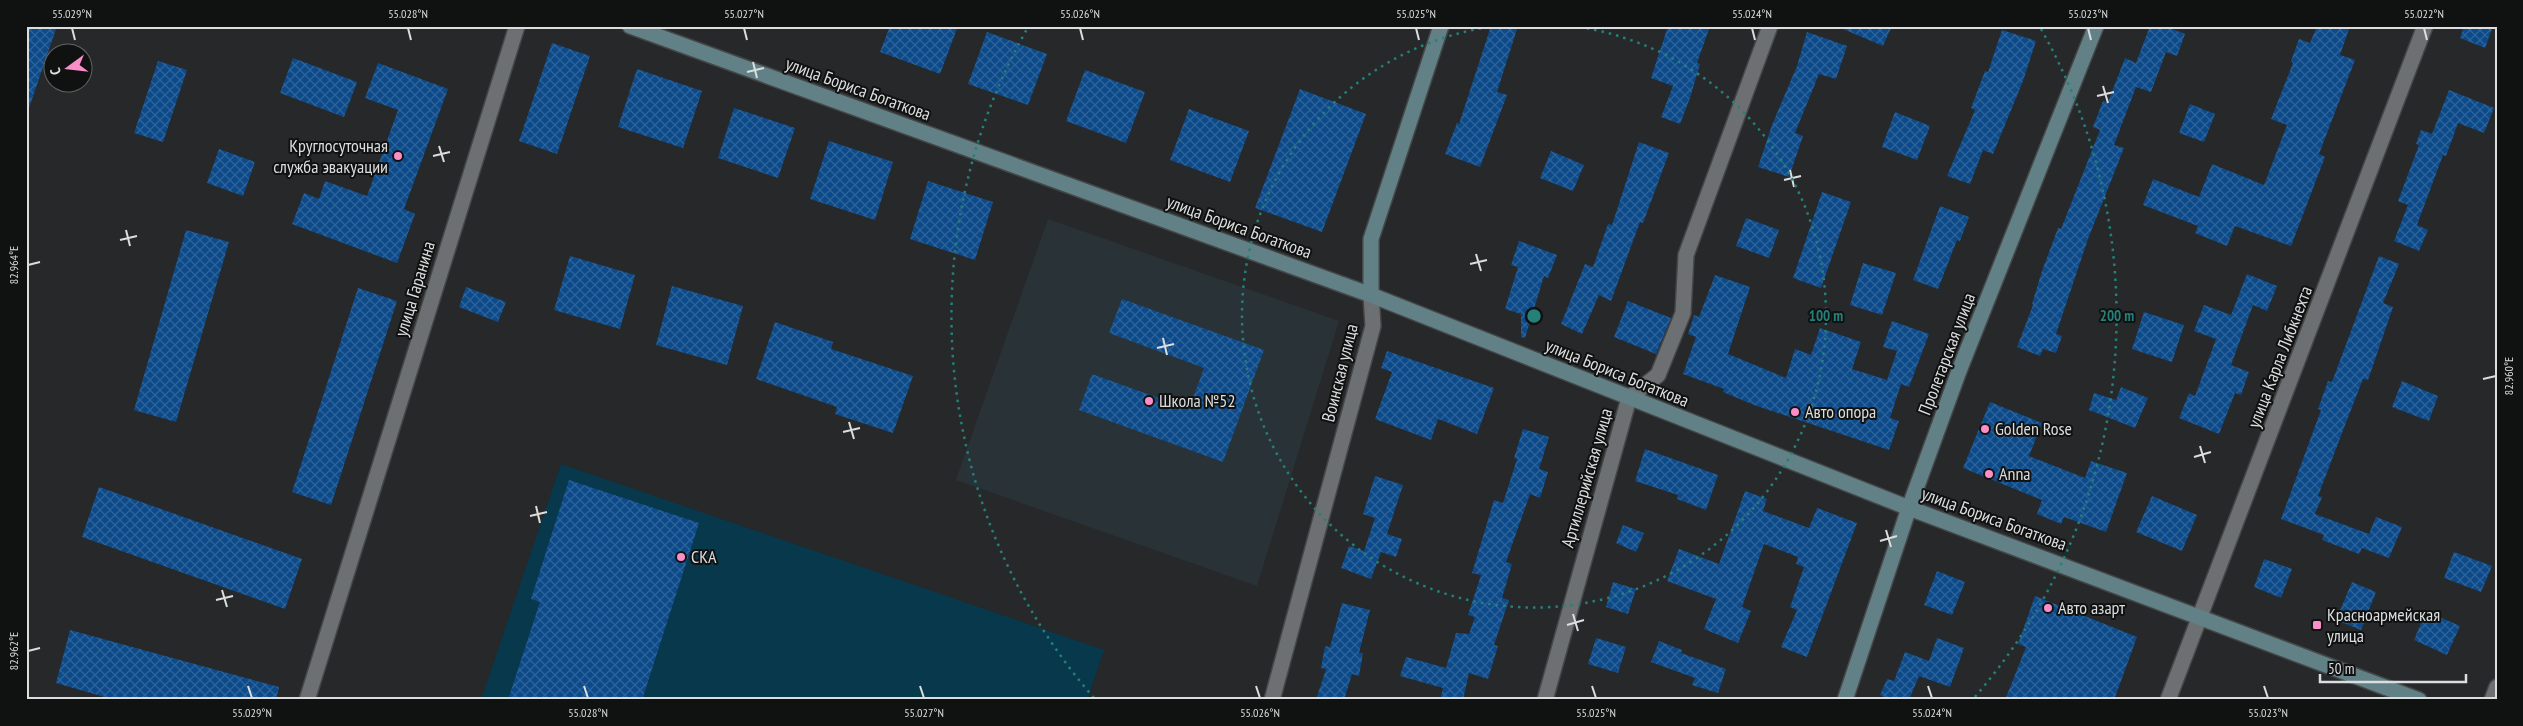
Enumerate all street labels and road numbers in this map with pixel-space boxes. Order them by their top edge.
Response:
street label: улица Бориса Богаткова [782,52,934,125]
street label: улица Бориса Богаткова [1163,190,1315,263]
street label: улица Гаранина [389,238,440,339]
street label: улица Карла Либкнехта [2242,283,2317,431]
street label: Пролетарская улица [1913,290,1980,418]
street label: Воинская улица [1316,322,1363,424]
street label: улица Бориса Богаткова [1542,333,1692,412]
street label: Артиллерийская улица [1556,406,1617,550]
street label: улица Бориса Богаткова [1918,482,2070,555]

